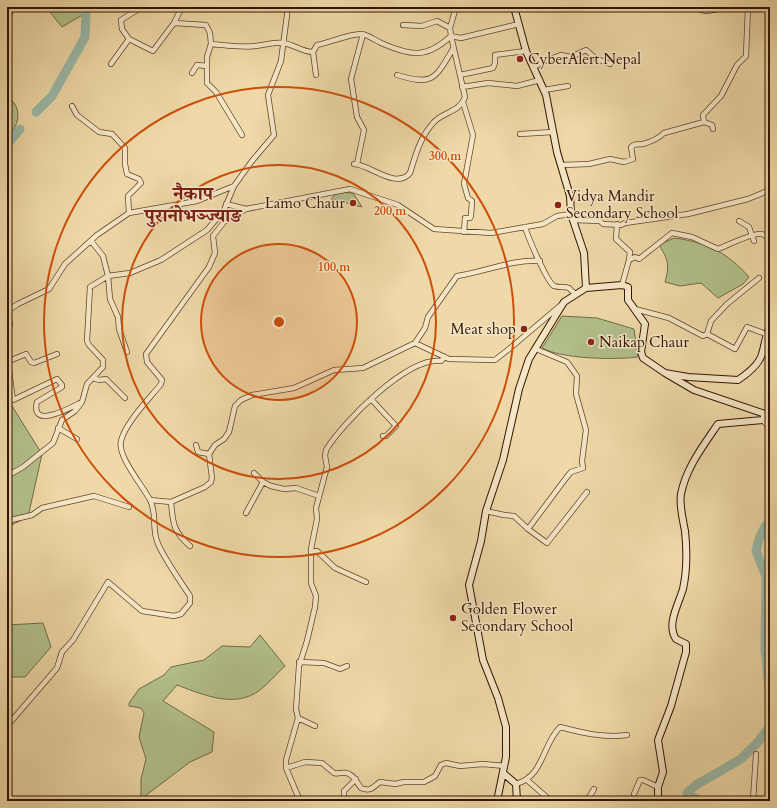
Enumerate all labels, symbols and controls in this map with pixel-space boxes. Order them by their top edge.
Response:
place label: CyberAlert Nepal [528,49,641,69]
marker: CyberAlert Nepal [515,54,525,64]
text: 300 m [429,148,462,164]
district label: नैकाप पुरानोभञ्ज्याङ [143,181,243,229]
place label: Vidya Mandir Secondary School [566,186,678,223]
place label: Lamo Chaur [265,193,346,213]
marker: Lamo Chaur [348,198,358,208]
marker: Vidya Mandir Secondary School [553,200,563,210]
text: 200 m [374,203,407,219]
text: 100 m [318,259,351,275]
centre of rings [272,315,286,329]
place label: Meat shop [450,319,516,339]
marker: Meat shop [519,324,529,334]
place label: Naikap Chaur [599,332,689,352]
marker: Naikap Chaur [586,337,596,347]
place label: Golden Flower Secondary School [461,599,573,636]
marker: Golden Flower Secondary School [448,613,458,623]

